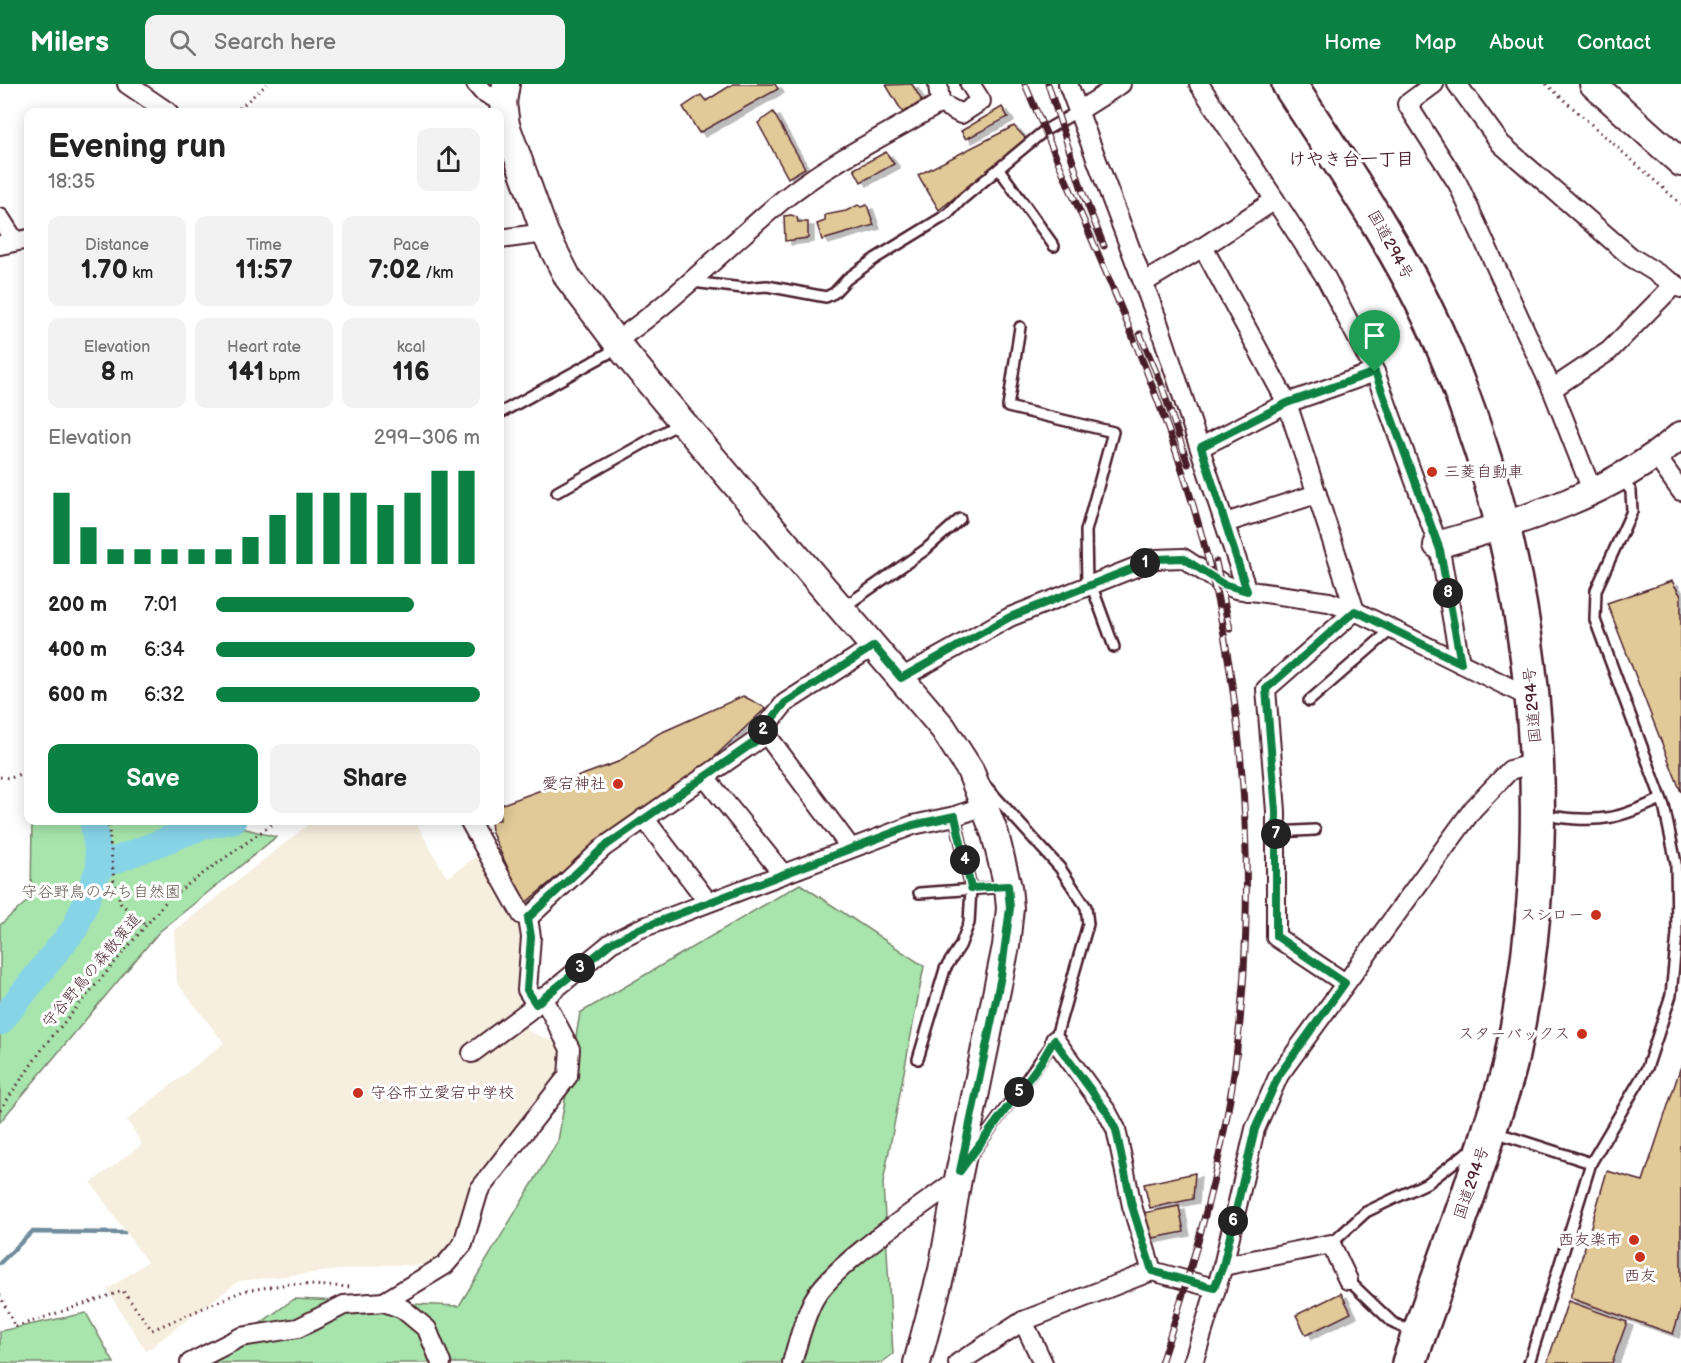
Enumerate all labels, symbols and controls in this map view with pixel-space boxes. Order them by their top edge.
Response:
search box [145,15,565,69]
text: Milers [30,26,109,59]
icon: search [166,26,199,59]
text: Search here [214,29,336,56]
text: Home [1324,30,1381,55]
text: Map [1414,30,1456,55]
text: About [1489,30,1544,55]
text: Contact [1577,30,1651,55]
text: Evening run [48,127,226,167]
button: share [417,128,480,191]
district label: けやき台一丁目 [1288,149,1414,170]
text: 18:35 [48,170,95,194]
street label: 国道294号 [1363,207,1417,283]
text: Distance [85,236,149,255]
text: Time [246,236,282,255]
text: Pace [393,236,429,255]
text: 1.70 [81,255,128,286]
text: 11:57 [235,255,293,286]
text: 7:02 [369,255,421,286]
text: km [128,264,153,283]
text: /km [421,264,454,283]
pin [1349,310,1400,372]
icon: arrive [1358,319,1391,352]
text: Elevation [84,338,150,357]
text: Heart rate [227,338,301,357]
text: kcal [397,338,425,357]
text: 8 [100,357,116,388]
text: 141 [228,357,264,388]
text: 116 [392,357,430,388]
text: m [116,366,134,385]
text: bpm [264,366,300,385]
text: Elevation [48,426,131,450]
text: 299–306 m [374,426,480,450]
place label: 三菱自動車 [1444,463,1524,482]
marker: 三菱自動車 [1425,465,1439,479]
pin: 1 [1130,548,1160,578]
text: 1 [1142,553,1148,572]
pin: 8 [1433,578,1463,608]
text: 8 [1443,583,1453,602]
text: 200 m [48,593,107,617]
text: 7:01 [144,593,177,617]
text: 400 m [48,638,107,662]
text: 6:34 [144,638,185,662]
street label: 国道294号 [1520,666,1546,744]
text: 600 m [48,683,108,707]
text: 6:32 [144,683,184,707]
pin: 2 [748,715,778,745]
text: 2 [758,720,768,739]
button: Save [48,744,258,813]
button: Share [270,744,480,813]
place label: 愛宕神社 [542,775,606,794]
marker: 愛宕神社 [611,777,625,791]
pin: 7 [1261,819,1291,849]
text: 7 [1272,824,1280,843]
pin: 4 [950,845,980,875]
text: 4 [960,850,970,869]
park label: 守谷野鳥のみち自然園 [21,883,181,902]
place label: スシロー [1520,906,1584,925]
marker: スシロー [1589,908,1603,922]
street label: 守谷野鳥の森散策道 [38,910,146,1032]
pin: 3 [565,953,595,983]
text: 3 [575,958,585,977]
place label: スターバックス [1458,1025,1570,1044]
marker: スターバックス [1575,1027,1589,1041]
pin: 5 [1004,1077,1034,1107]
text: 5 [1014,1082,1024,1101]
place label: 守谷市立愛宕中学校 [370,1084,514,1103]
marker: 守谷市立愛宕中学校 [351,1086,365,1100]
street label: 国道294号 [1451,1144,1493,1222]
pin: 6 [1218,1206,1248,1236]
text: 6 [1228,1211,1238,1230]
place label: 西友楽市 [1558,1231,1622,1250]
marker: 西友楽市 [1627,1233,1641,1247]
marker: 西友 [1633,1250,1647,1264]
place label: 西友 [1624,1267,1656,1286]

